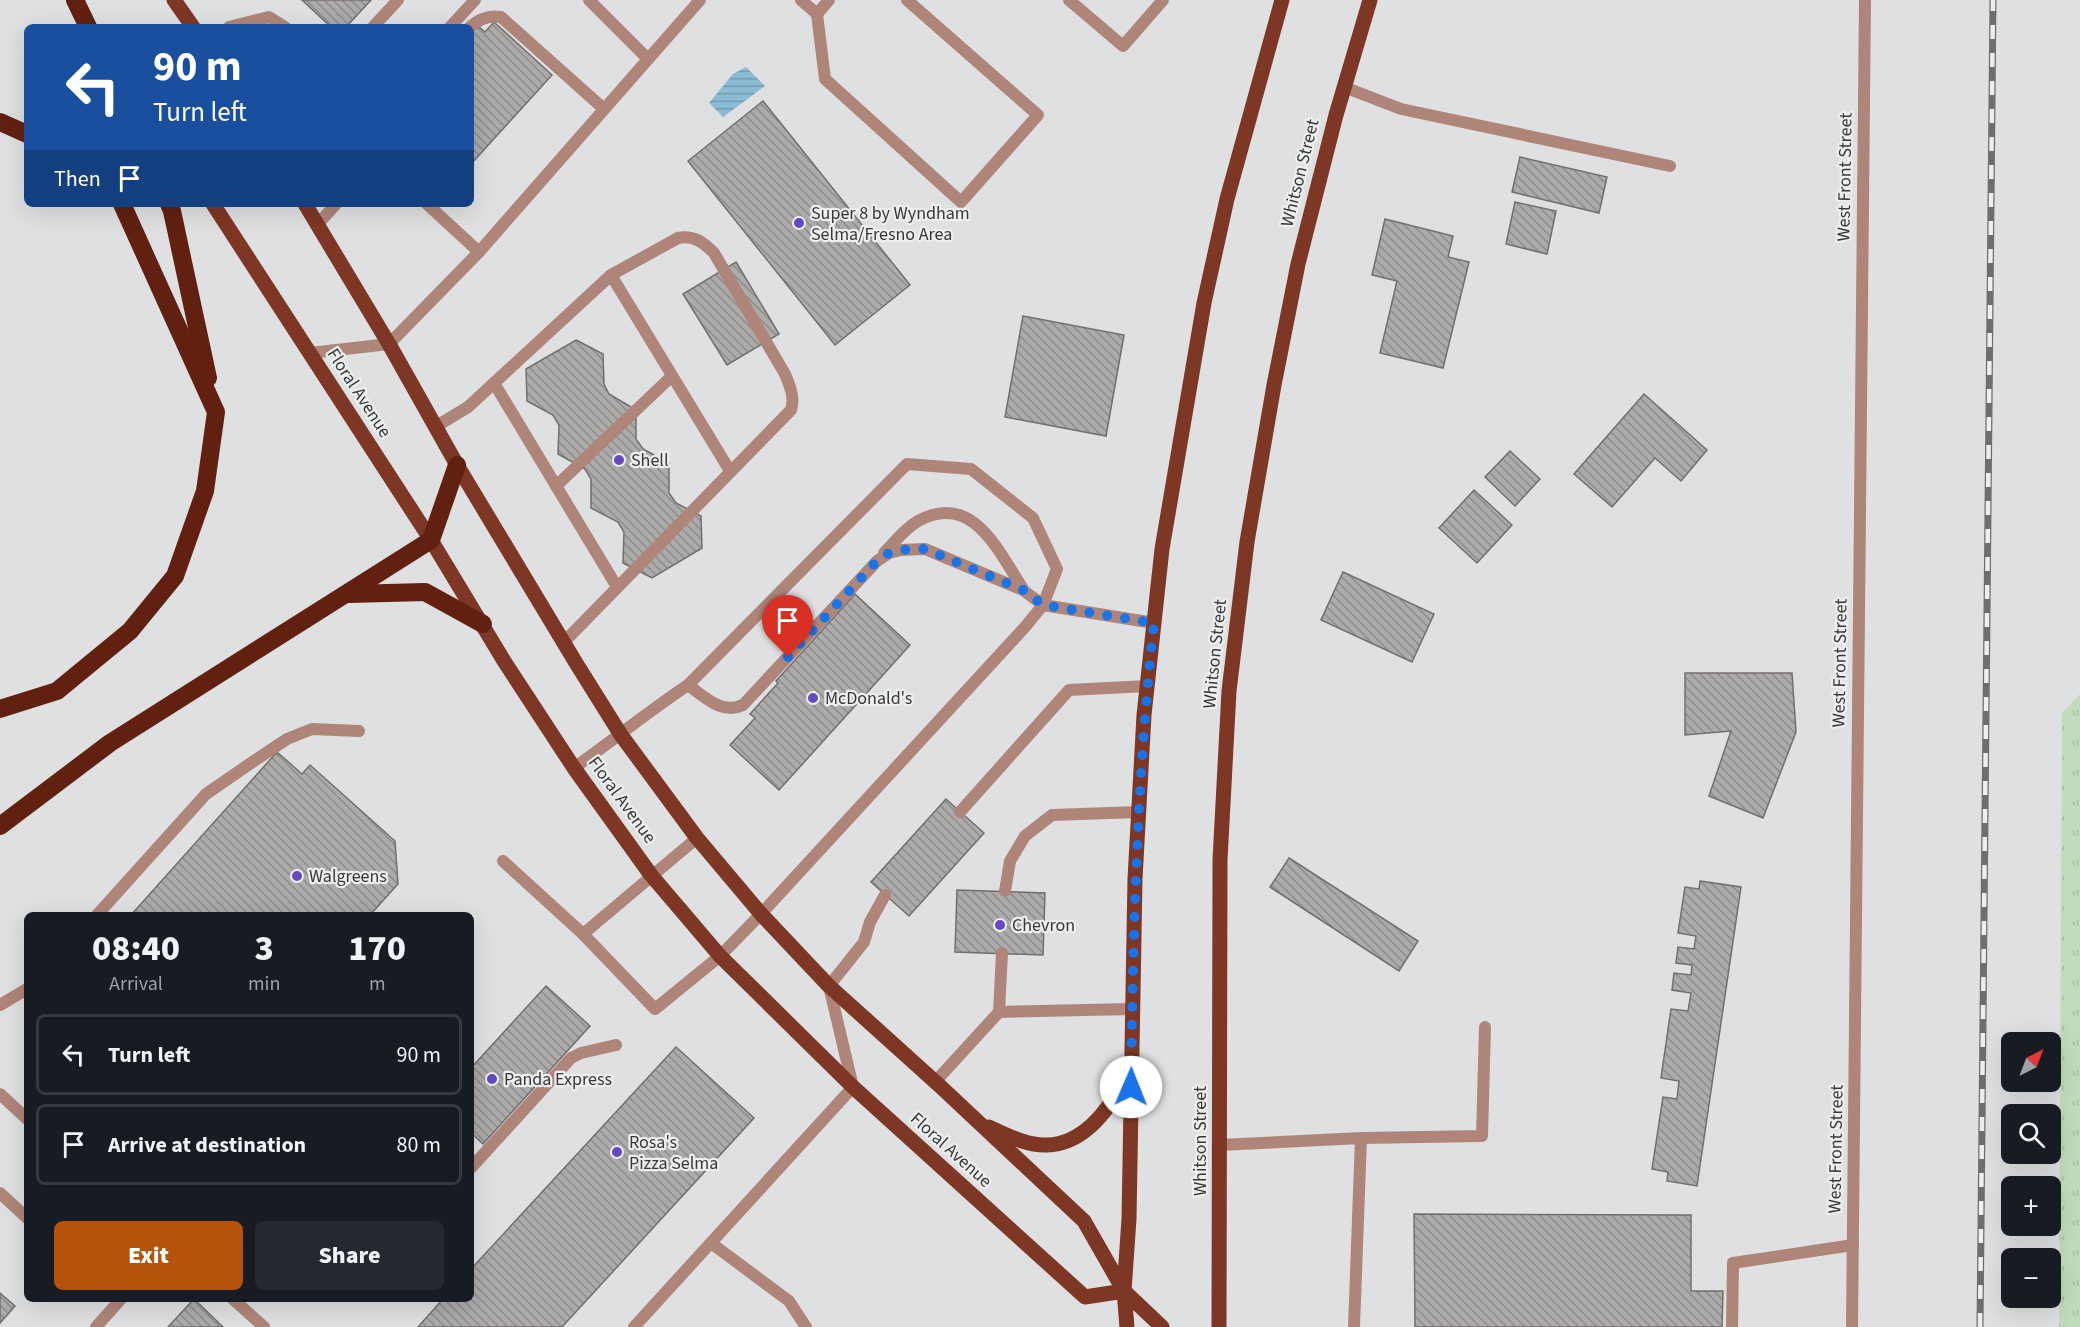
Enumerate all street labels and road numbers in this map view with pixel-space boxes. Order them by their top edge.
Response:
street label: West Front Street [1831,112,1859,242]
street label: Whitson Street [1275,117,1325,229]
street label: Floral Avenue [321,344,397,443]
street label: Whitson Street [1197,598,1233,710]
street label: West Front Street [1826,598,1854,728]
street label: Floral Avenue [582,751,662,849]
street label: West Front Street [1822,1084,1850,1214]
street label: Whitson Street [1188,1086,1213,1196]
street label: Floral Avenue [905,1107,997,1193]

